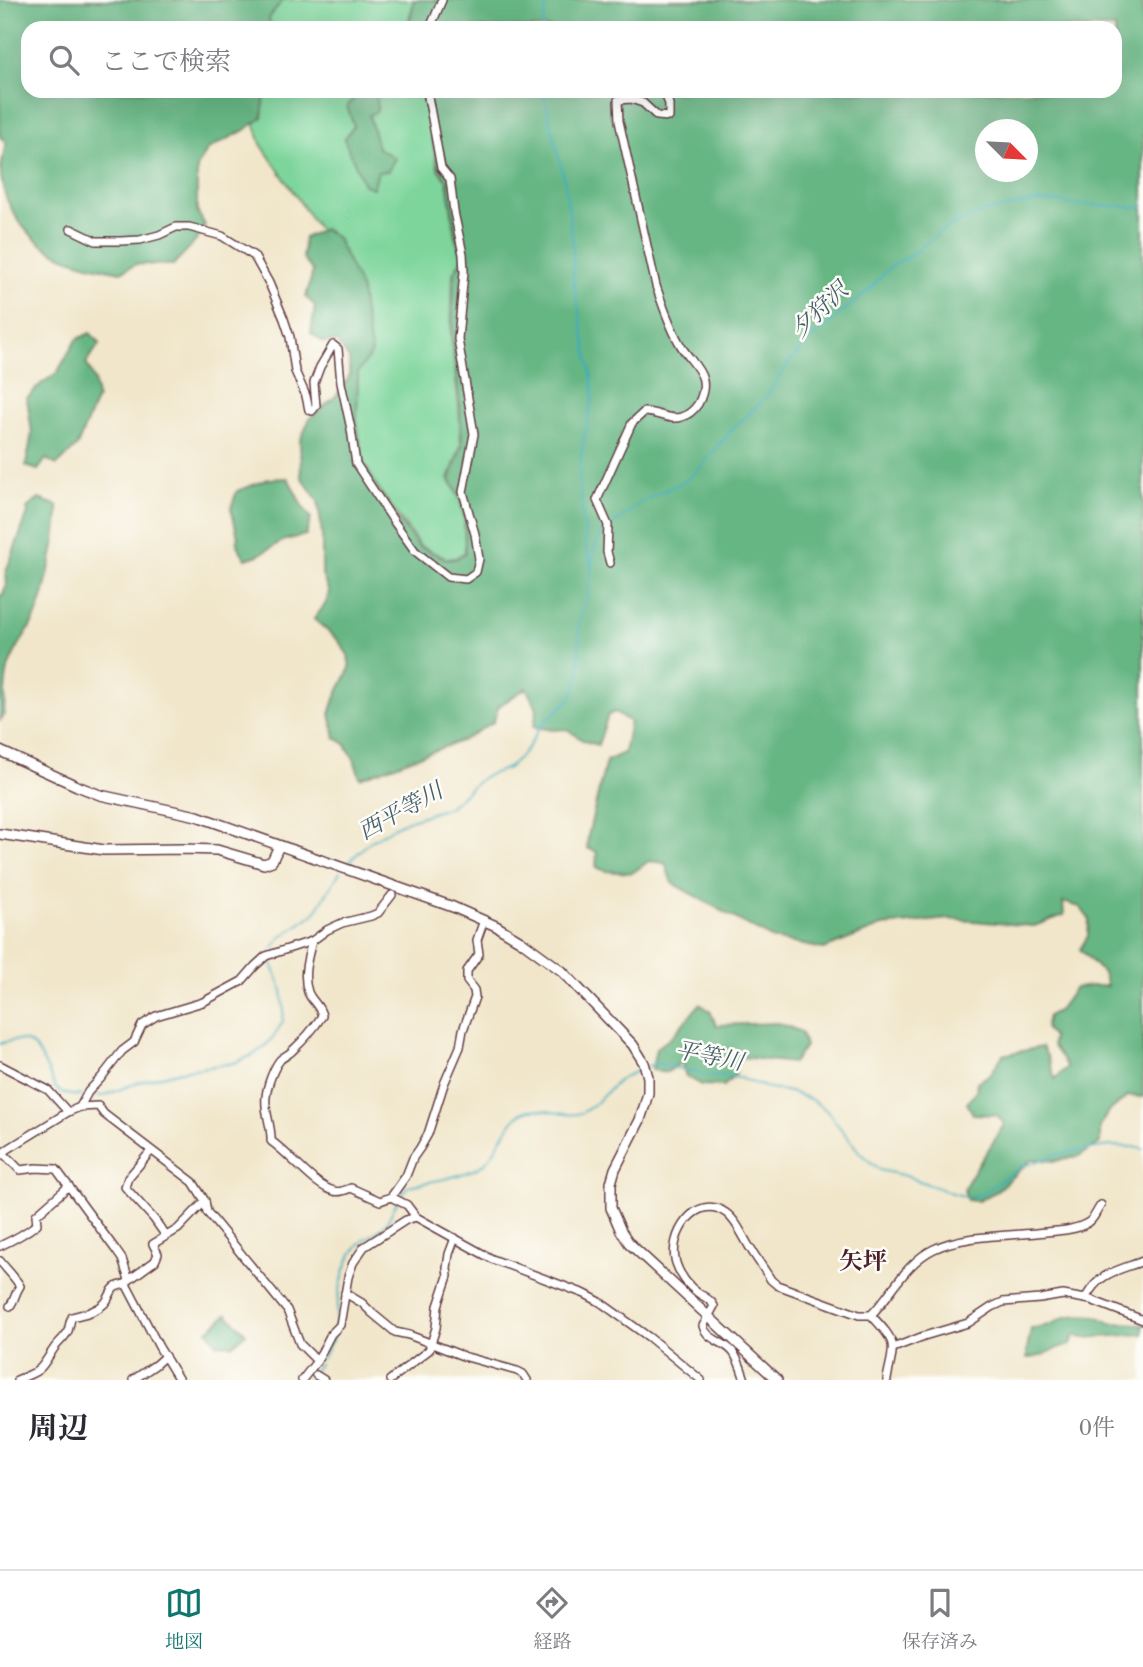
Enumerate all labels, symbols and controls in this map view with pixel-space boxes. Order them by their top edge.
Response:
search box [21,21,1122,98]
icon: search [45,41,83,79]
text: ここで検索 [101,50,231,76]
north arrow [975,119,1038,182]
water label: 夕狩沢 [786,275,855,343]
water label: 西平等川 [354,776,449,844]
water label: 平等川 [673,1037,748,1075]
district label: 矢坪 [839,1248,887,1275]
text: 周辺 [28,1415,88,1445]
text: 0件 [1079,1417,1115,1440]
tab: 地図 [165,1584,203,1655]
tab: 経路 [533,1584,572,1655]
tab: 保存済み [902,1584,978,1655]

